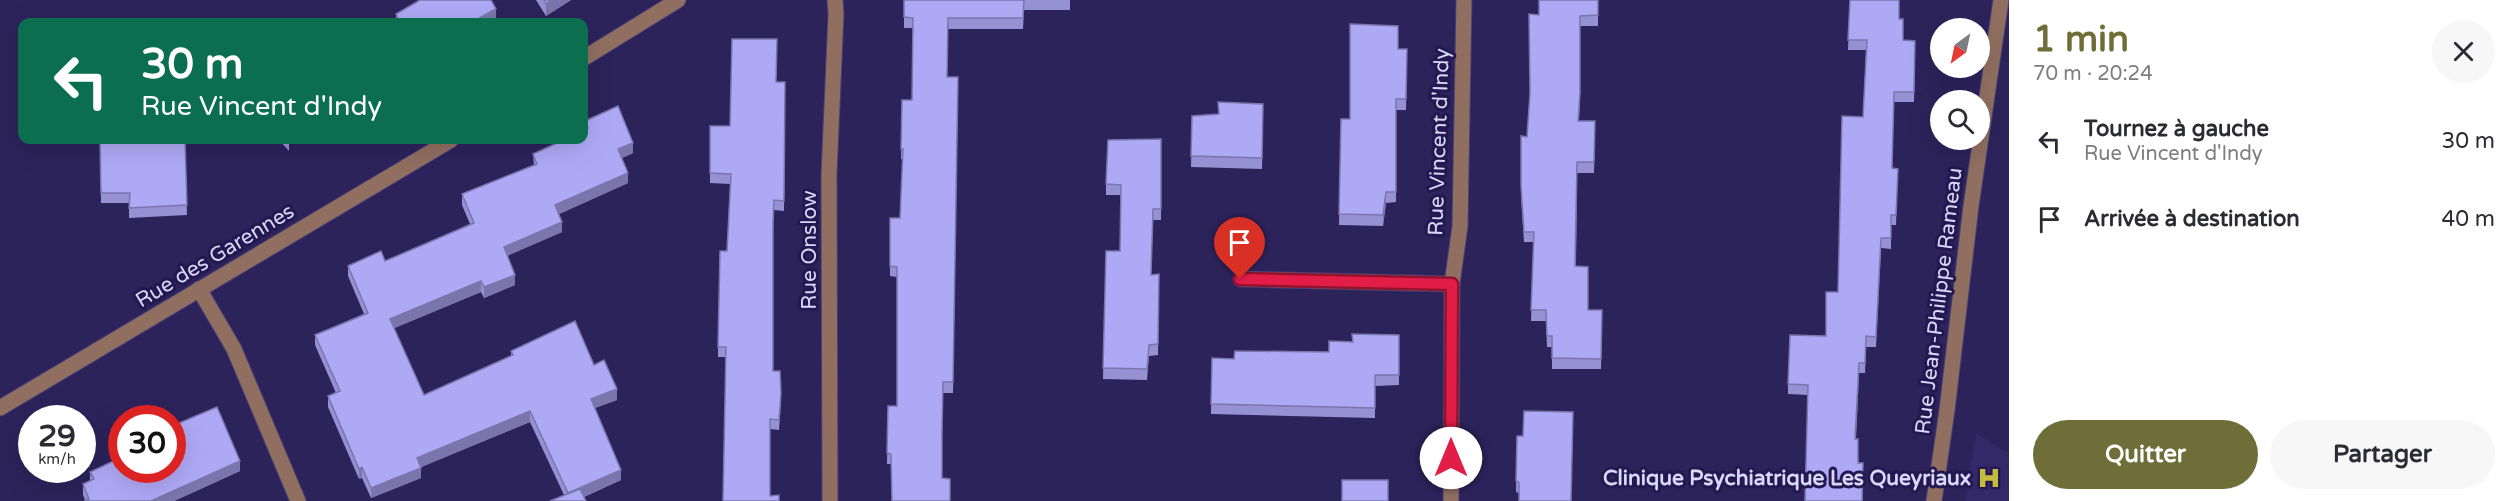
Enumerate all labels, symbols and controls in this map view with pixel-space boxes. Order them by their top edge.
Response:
north arrow [1930,18,1990,78]
map controls [1930,18,1990,150]
text: 1 min [2033,18,2129,61]
button: close [2432,20,2495,83]
text: 30 m [141,39,243,90]
icon: left [42,42,120,120]
street label: Rue Vincent d'Indy [1423,48,1455,236]
text: 70 m · 20:24 [2033,62,2153,86]
text: Rue Vincent d'Indy [141,90,382,123]
button: search [1930,90,1990,150]
text: Tournez à gauche [2084,116,2269,142]
icon: left [2033,125,2066,158]
text: 30 m [2441,128,2495,154]
text: Rue Vincent d'Indy [2084,142,2263,166]
street label: Rue Jean-Philippe Rameau [1910,166,1968,436]
street label: Rue Onslow [797,190,822,310]
street label: Rue des Garennes [131,199,299,313]
icon: arrive [2033,203,2066,236]
text: Arrivée à destination [2084,206,2300,232]
text: 40 m [2441,206,2495,232]
pin [1214,217,1265,279]
icon: arrive [1223,226,1256,259]
speed limit sign: 30 [108,405,186,483]
text: 29 [38,418,76,455]
button: Quitter [2033,420,2258,489]
button: Partager [2270,420,2495,489]
position arrow [1419,426,1483,490]
text: km/h [38,450,76,468]
hospital icon: Clinique Psychiatrique Les Queyriaux [1976,465,2002,491]
place label: Clinique Psychiatrique Les Queyriaux [1603,466,1971,491]

